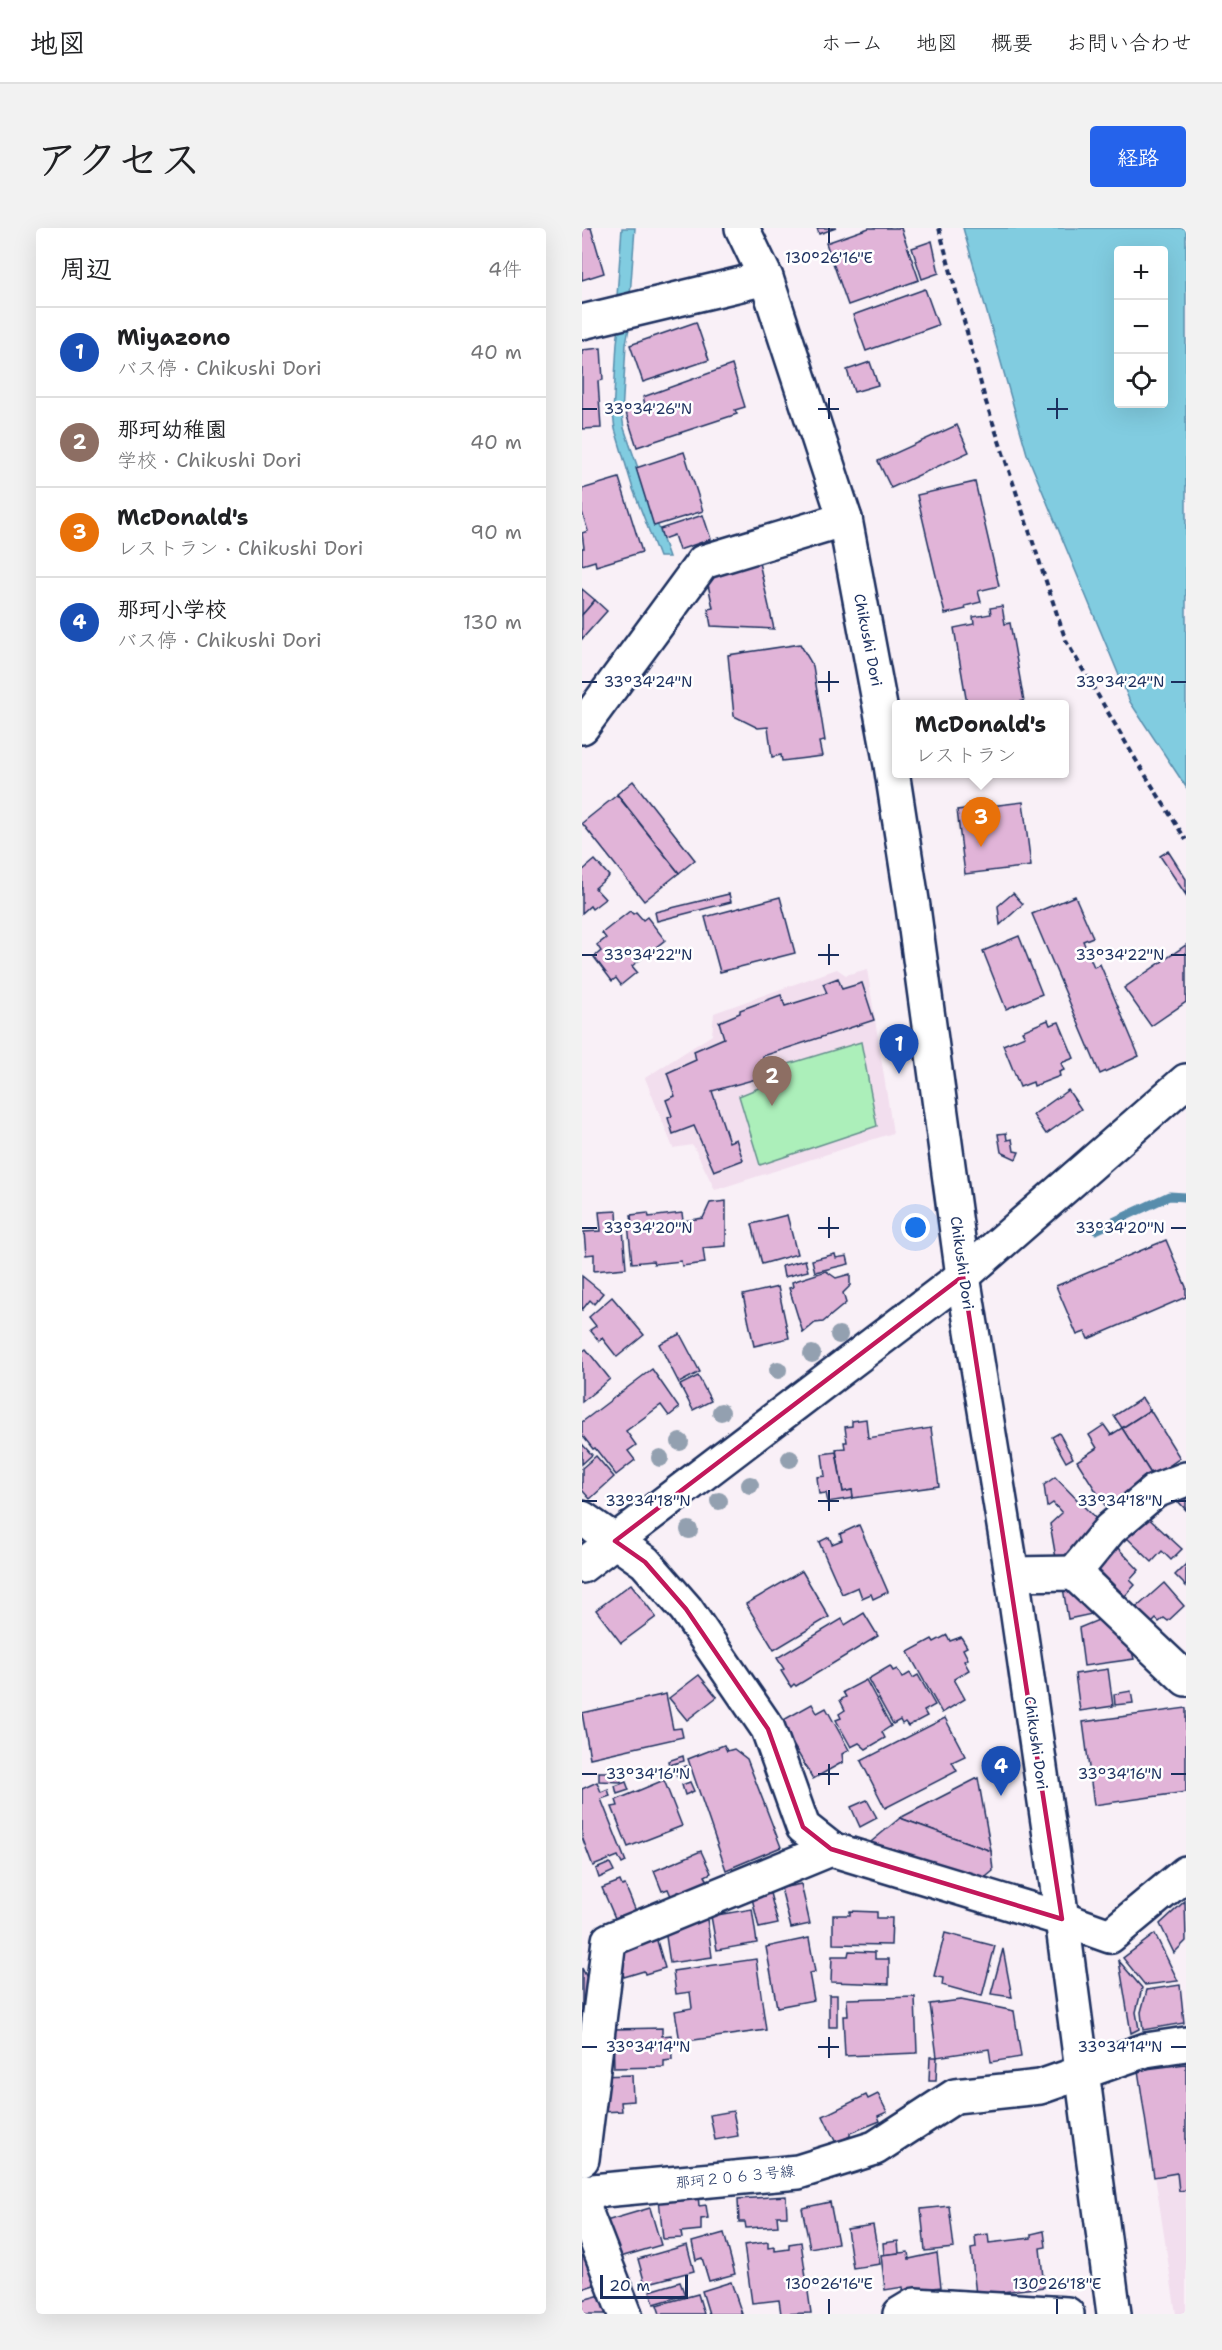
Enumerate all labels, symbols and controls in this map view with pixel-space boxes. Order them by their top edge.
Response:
text: 地図 [30,24,86,62]
text: ホーム [821,29,883,57]
text: 地図 [916,29,958,57]
text: 概要 [991,29,1033,57]
text: お問い合わせ [1066,29,1192,57]
button: 経路 [1090,126,1186,187]
text: アクセス [36,131,201,187]
map controls [1114,246,1168,408]
button: + [1114,246,1168,300]
text: 130°26'16"E [785,248,873,268]
text: 周辺 [60,251,112,286]
text: 4件 [488,256,522,282]
button: − [1114,300,1168,354]
text: Miyazono [117,323,231,352]
text: 1 [75,339,84,365]
text: 40 m [470,339,522,365]
button: locate [1114,354,1168,408]
text: バス停 · Chikushi Dori [117,355,322,381]
text: 33°34'26"N [604,399,692,419]
text: 那珂幼稚園 [117,415,227,444]
text: 2 [73,429,87,455]
text: 40 m [470,429,522,455]
text: 学校 · Chikushi Dori [117,447,302,473]
text: McDonald's [117,503,248,532]
text: 3 [73,519,87,545]
text: 90 m [470,519,522,545]
text: レストラン · Chikushi Dori [117,535,363,561]
street label: Chikushi Dori [849,592,887,688]
text: 那珂小学校 [117,595,227,624]
text: 4 [73,609,87,635]
text: 130 m [463,609,522,635]
text: バス停 · Chikushi Dori [117,627,322,653]
text: 33°34'24"N [604,672,692,692]
text: 33°34'24"N [1076,672,1164,692]
popup [892,700,1069,778]
text: McDonald's [915,710,1046,739]
text: レストラン [915,742,1016,768]
pin: 3 [962,798,1000,847]
text: 33°34'22"N [604,945,692,965]
text: 33°34'22"N [1076,945,1164,965]
pin: 1 [880,1024,918,1074]
pin: 2 [752,1056,792,1106]
your location [901,1213,930,1242]
street label: Chikushi Dori [946,1215,978,1311]
text: 33°34'20"N [603,1218,693,1238]
text: 33°34'20"N [1075,1218,1165,1238]
text: 33°34'18"N [605,1491,691,1511]
text: 33°34'18"N [1077,1491,1163,1511]
street label: Chikushi Dori [1020,1695,1052,1791]
pin: 4 [982,1746,1020,1796]
text: 33°34'16"N [606,1764,690,1784]
text: 33°34'16"N [1078,1764,1162,1784]
text: 33°34'14"N [605,2037,691,2057]
text: 33°34'14"N [1077,2037,1163,2057]
street label: 那珂２０６３号線 [674,2161,796,2193]
scale bar [600,2272,688,2300]
text: 130°26'16"E [785,2274,873,2294]
text: 130°26'18"E [1013,2274,1101,2294]
text: 20 m [609,2275,650,2296]

